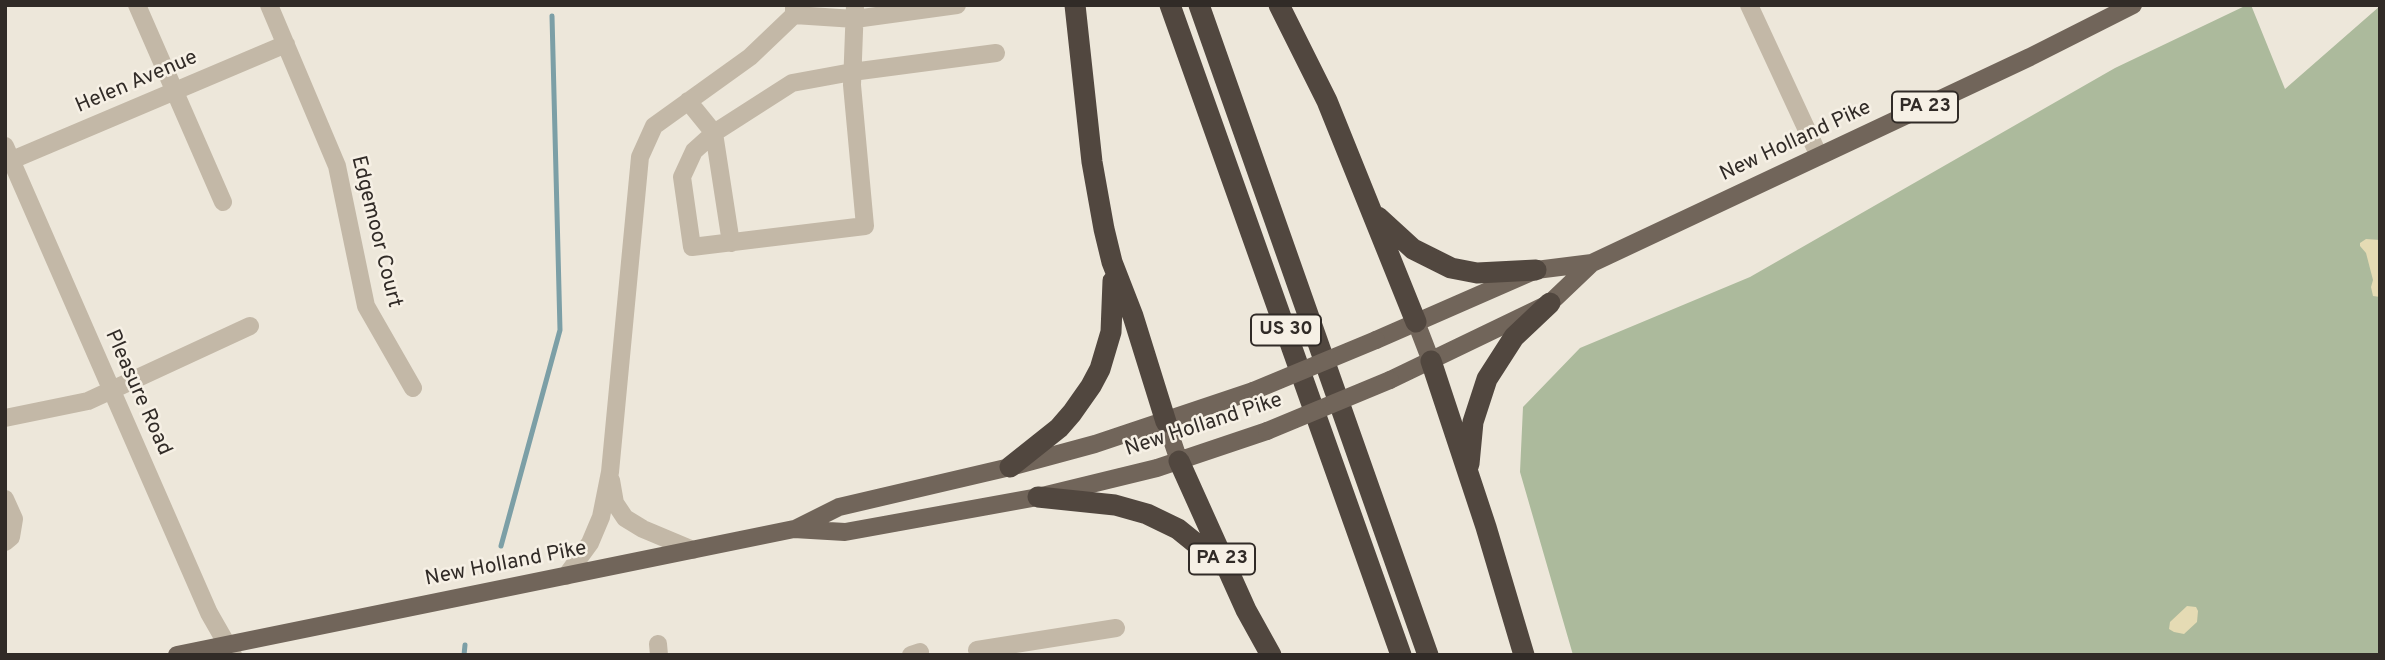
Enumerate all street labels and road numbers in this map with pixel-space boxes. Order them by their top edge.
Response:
street label: Helen Avenue [72,46,202,120]
road number: PA 23 [1892,92,1958,122]
street label: New Holland Pike [1716,96,1876,188]
street label: Edgemoor Court [344,153,406,311]
road number: US 30 [1251,314,1321,346]
street label: Pleasure Road [98,326,176,460]
street label: New Holland Pike [1122,389,1286,463]
street label: New Holland Pike [423,537,589,593]
road number: PA 23 [1189,544,1255,574]

